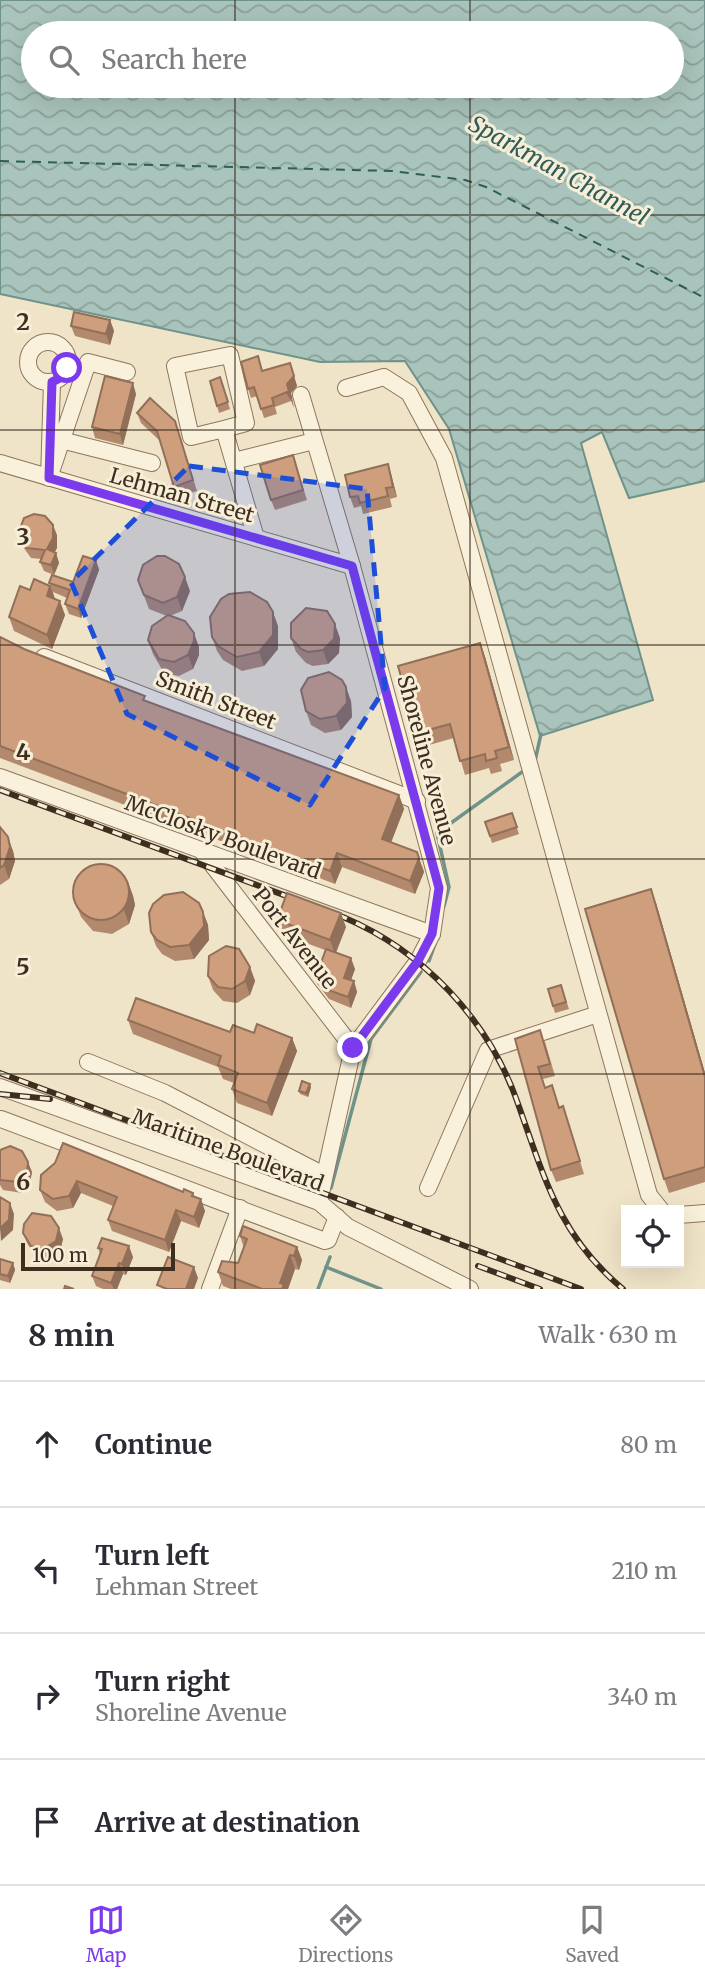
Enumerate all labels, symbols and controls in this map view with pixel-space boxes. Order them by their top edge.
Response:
search box [21,21,684,98]
icon: search [45,41,83,79]
text: Search here [101,43,247,76]
water label: Sparkman Channel [464,109,654,231]
text: 2 [16,307,30,336]
route start [51,352,82,383]
street label: Lehman Street [107,461,257,529]
text: 3 [16,522,30,551]
street label: Smith Street [152,665,280,735]
street label: Shoreline Avenue [391,672,463,848]
text: 4 [16,737,31,766]
street label: McClosky Boulevard [121,789,325,885]
street label: Port Avenue [247,882,343,994]
text: 5 [16,952,30,981]
route end [337,1032,368,1063]
street label: Maritime Boulevard [128,1103,328,1197]
text: 6 [16,1167,30,1196]
map controls [621,1205,684,1268]
button: locate [621,1205,684,1268]
scale bar [21,1240,175,1272]
text: 100 m [32,1243,88,1267]
text: 8 min [28,1316,114,1354]
text: Walk · 630 m [539,1320,677,1349]
icon: ahead [28,1425,66,1463]
text: Continue [95,1428,212,1461]
text: 80 m [620,1430,677,1459]
text: Turn left [95,1539,209,1572]
icon: left [28,1551,66,1589]
text: 210 m [612,1556,677,1585]
text: Lehman Street [95,1572,258,1601]
text: Turn right [95,1665,230,1698]
icon: right [28,1677,66,1715]
text: 340 m [607,1682,677,1711]
text: Shoreline Avenue [95,1698,287,1727]
icon: arrive [28,1803,66,1841]
text: Arrive at destination [95,1806,360,1839]
tab: Map [86,1901,126,1967]
tab: Directions [298,1901,393,1967]
tab: Saved [565,1901,619,1967]

